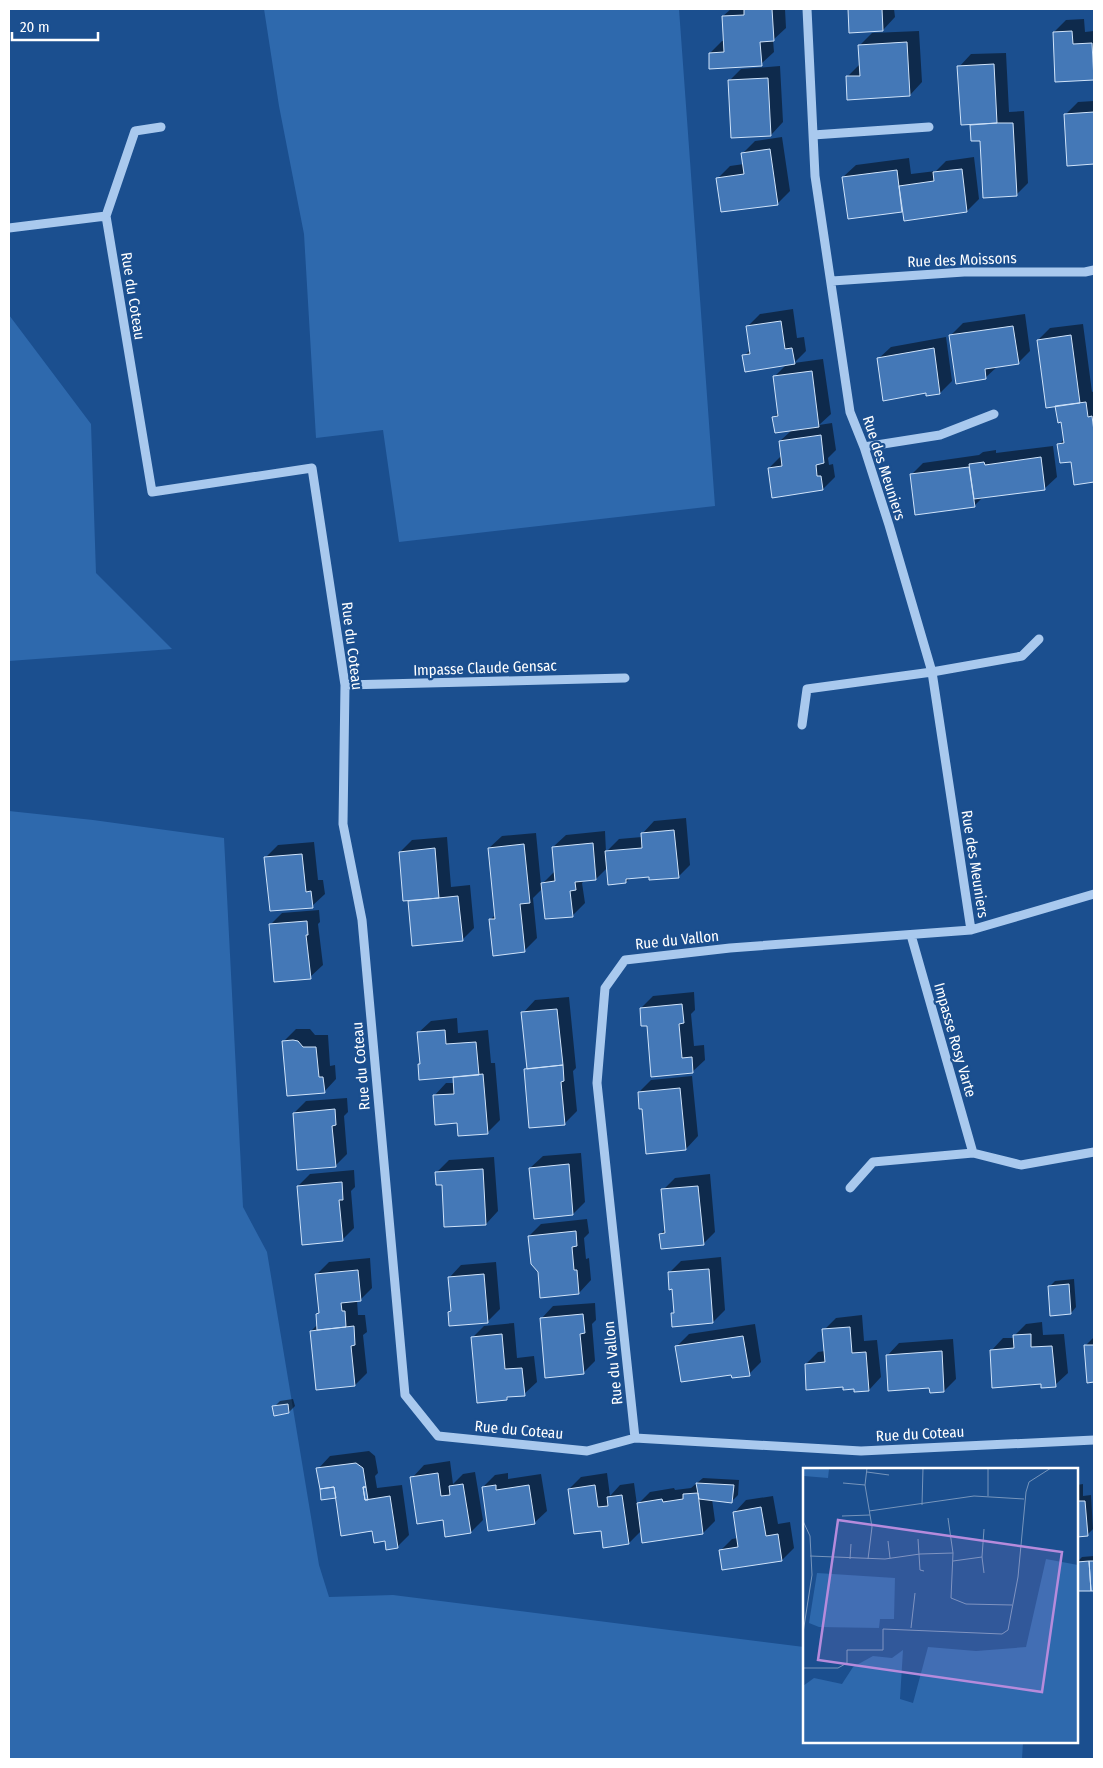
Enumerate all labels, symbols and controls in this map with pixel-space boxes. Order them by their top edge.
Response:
scale bar [12,10,99,42]
text: 20 m [20,18,50,36]
street label: Rue des Moissons [907,249,1017,271]
street label: Rue du Coteau [117,251,149,341]
street label: Rue des Meuniers [859,413,909,523]
street label: Rue du Coteau [338,601,366,691]
street label: Impasse Claude Gensac [413,656,558,680]
street label: Rue des Meuniers [958,809,992,919]
street label: Rue du Vallon [634,927,720,953]
street label: Impasse Rosy Varte [930,981,980,1099]
street label: Rue du Coteau [348,1021,374,1111]
street label: Rue du Vallon [600,1320,626,1406]
street label: Rue du Coteau [474,1417,564,1443]
street label: Rue du Coteau [875,1423,965,1445]
inset map [803,1468,1078,1743]

